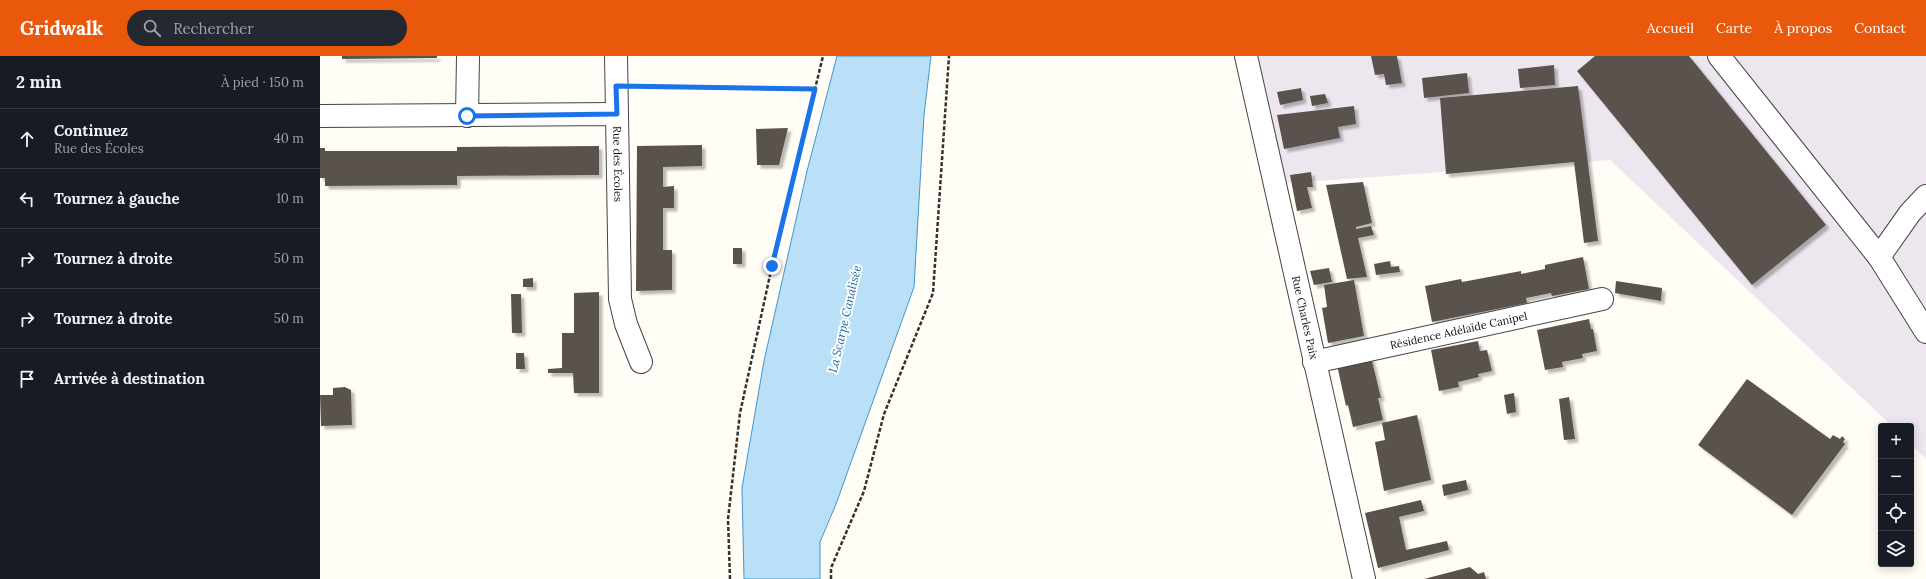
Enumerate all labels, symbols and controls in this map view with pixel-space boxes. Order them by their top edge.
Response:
search box [127,10,407,46]
text: Gridwalk [20,16,103,40]
icon: search [141,17,163,39]
text: Rechercher [173,19,254,38]
text: Accueil [1647,19,1694,37]
text: Carte [1716,19,1752,37]
text: À propos [1774,19,1832,37]
text: Contact [1854,19,1906,37]
text: 2 min [16,71,62,93]
text: À pied · 150 m [221,74,304,91]
route start [458,107,476,125]
text: Continuez [54,121,128,140]
street label: Rue des Écoles [610,126,625,202]
icon: ahead [16,128,38,150]
text: 40 m [274,130,304,147]
text: Rue des Écoles [54,140,144,157]
icon: left [16,188,38,210]
text: Tournez à gauche [54,189,180,208]
text: 10 m [276,190,304,207]
icon: right [16,248,38,270]
text: Tournez à droite [54,249,173,268]
text: 50 m [274,250,304,267]
route end [763,257,781,275]
water label: La Scarpe Canalisée [825,264,864,374]
street label: Rue Charles Paix [1289,274,1321,361]
icon: right [16,308,38,330]
text: Tournez à droite [54,309,173,328]
street label: Résidence Adélaïde Canipel [1389,309,1529,352]
text: 50 m [274,310,304,327]
icon: arrive [16,368,38,390]
text: Arrivée à destination [54,369,205,388]
map controls [1878,423,1914,567]
button: + [1878,423,1914,459]
button: − [1878,459,1914,495]
button: locate [1878,495,1914,531]
button: layers [1878,531,1914,567]

